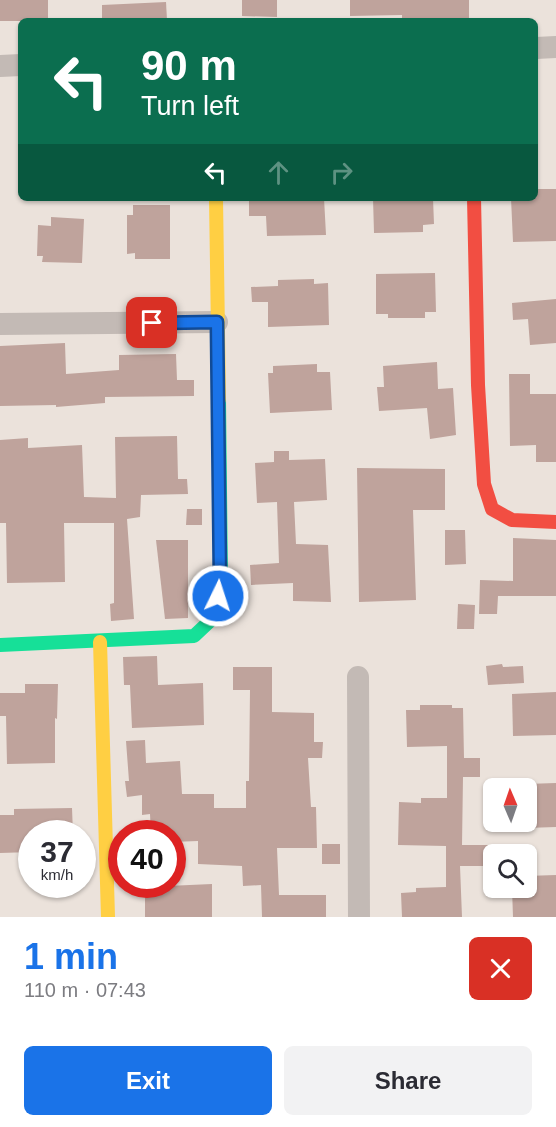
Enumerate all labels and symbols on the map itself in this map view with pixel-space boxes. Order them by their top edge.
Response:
pin [126,297,177,348]
position arrow [186,564,250,628]
north arrow [483,778,537,832]
speed limit sign: 40 [108,820,186,898]

